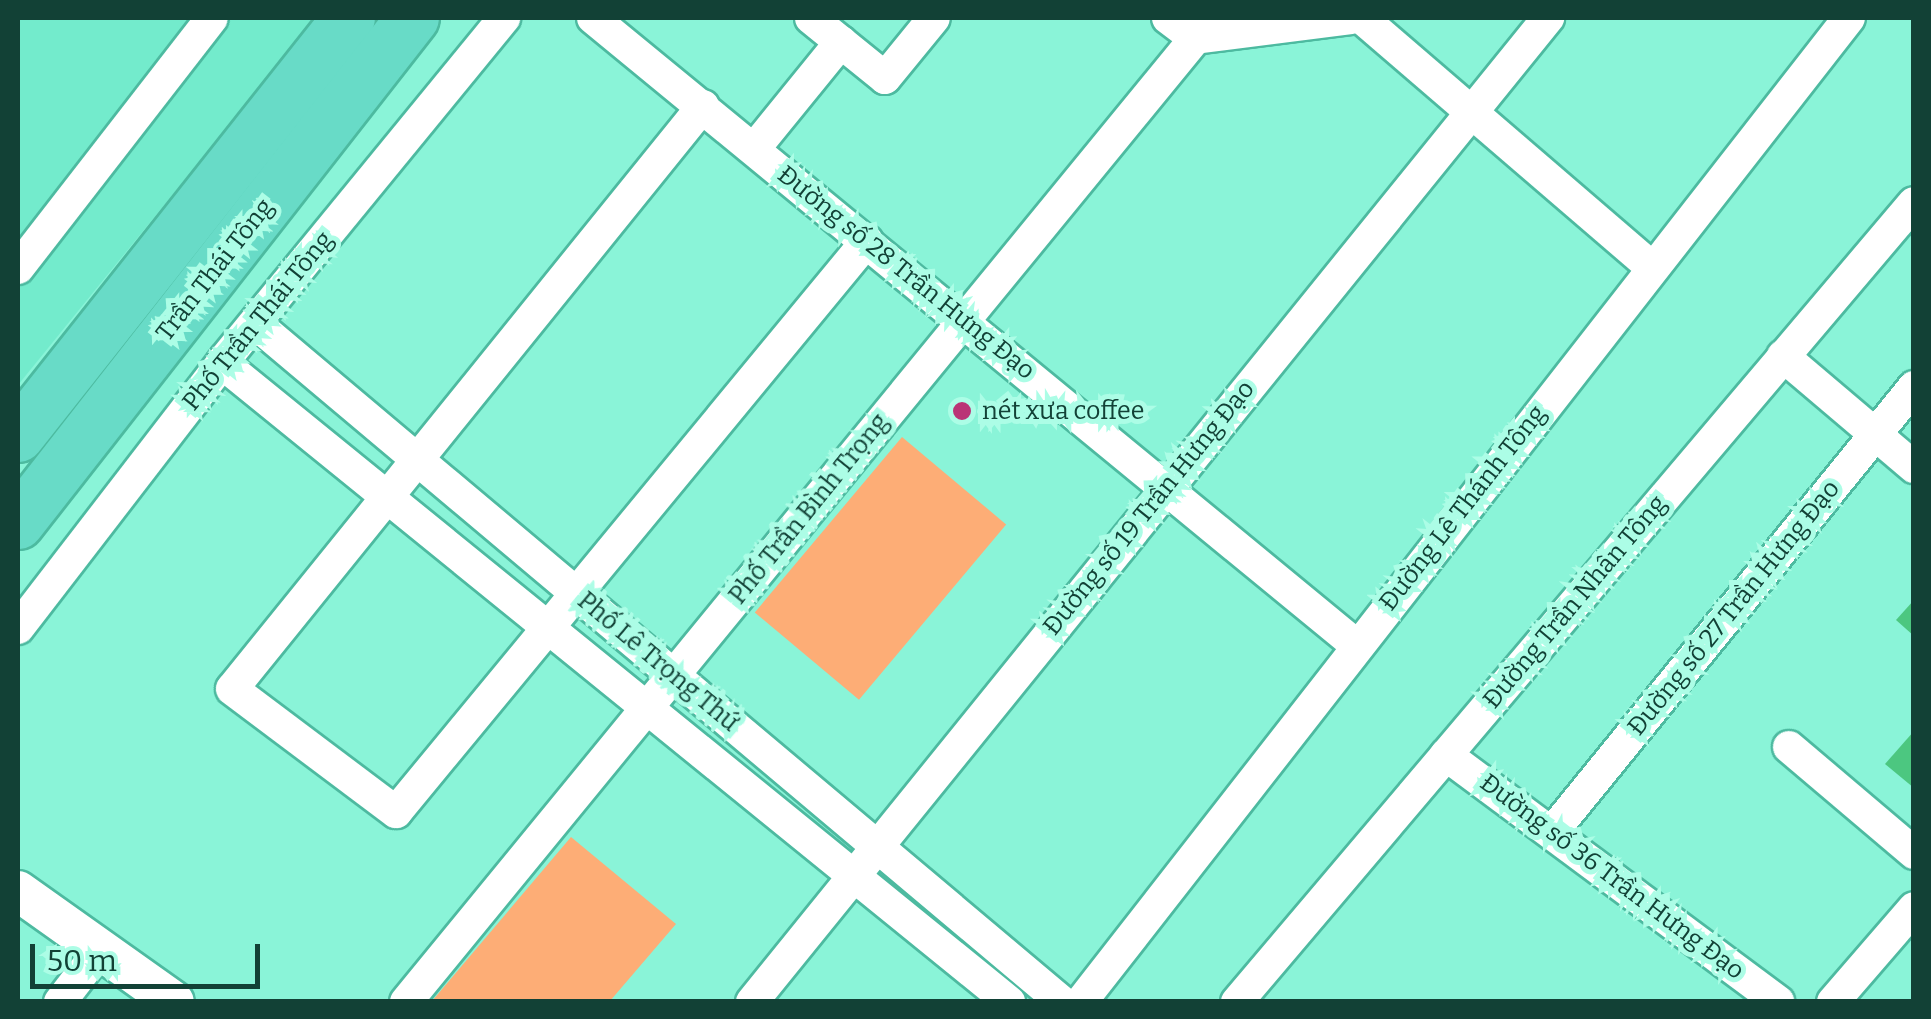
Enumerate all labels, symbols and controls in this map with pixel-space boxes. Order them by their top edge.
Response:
street label: Đường số 28 Trần Hưng Đạo [771,160,1041,386]
street label: Trần Thái Tông [150,193,280,347]
street label: Phố Trần Thái Tông [177,225,339,417]
street label: Đường số 19 Trần Hưng Đạo [1037,375,1261,641]
place label: nét xưa coffee [982,396,1144,426]
street label: Đường Lê Thánh Tông [1373,399,1553,617]
marker: nét xưa coffee [951,400,973,422]
street label: Phố Trần Bình Trọng [723,408,895,610]
street label: Đường số 27 Trần Hưng Đạo [1622,474,1846,742]
street label: Đường Trần Nhân Tông [1477,489,1673,715]
street label: Phố Lê Trọng Thứ [571,586,745,738]
street label: Đường số 36 Trần Hưng Đạo [1474,768,1750,986]
scale bar [35,924,265,986]
text: 50 m [47,943,117,979]

